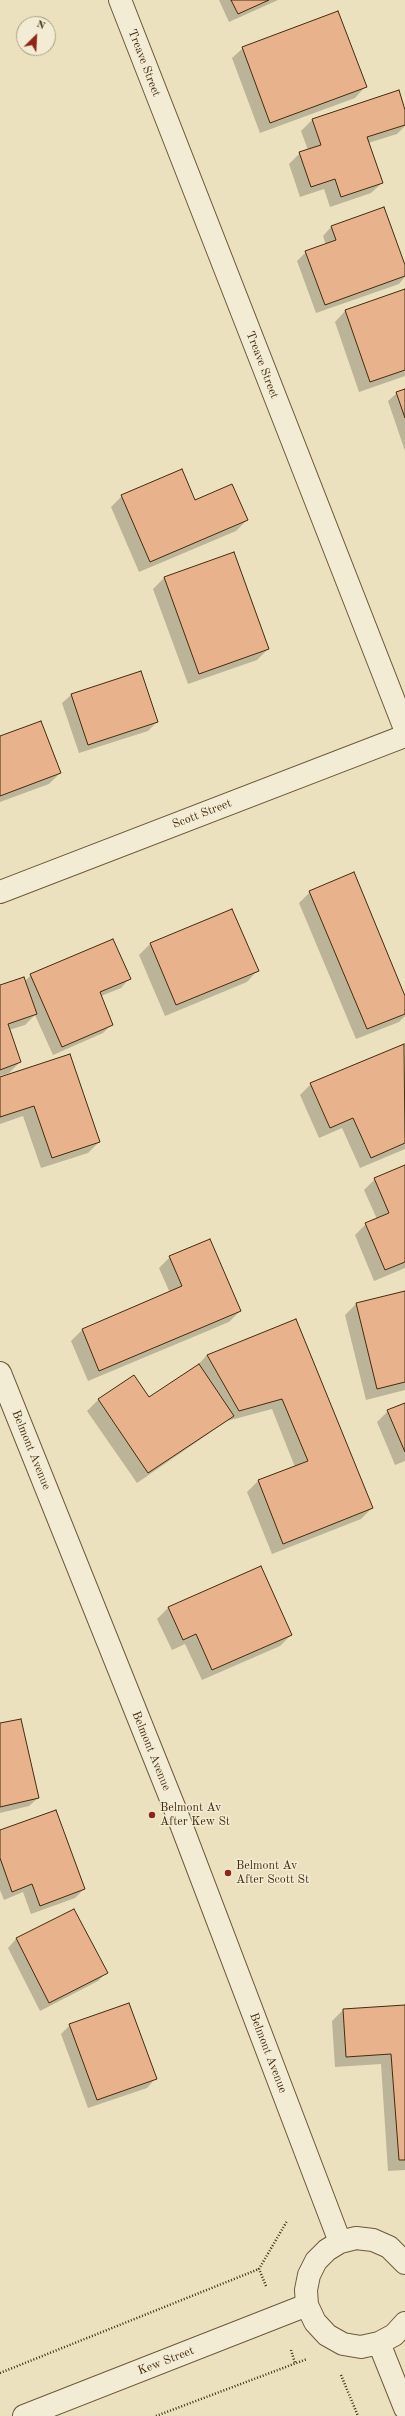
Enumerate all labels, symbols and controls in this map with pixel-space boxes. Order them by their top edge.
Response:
north arrow [16,16,56,56]
text: N [35,19,47,32]
street label: Treave Street [125,27,163,99]
street label: Treave Street [243,329,281,401]
street label: Scott Street [170,796,234,832]
street label: Belmont Avenue [8,1408,54,1492]
street label: Belmont Avenue [128,1709,174,1793]
place label: Belmont Av After Kew St [160,1801,230,1829]
marker: Belmont Av After Kew St [147,1810,157,1820]
place label: Belmont Av After Scott St [236,1859,309,1887]
marker: Belmont Av After Scott St [223,1868,233,1878]
street label: Belmont Avenue [246,2011,290,2095]
street label: Kew Street [136,2344,196,2378]

